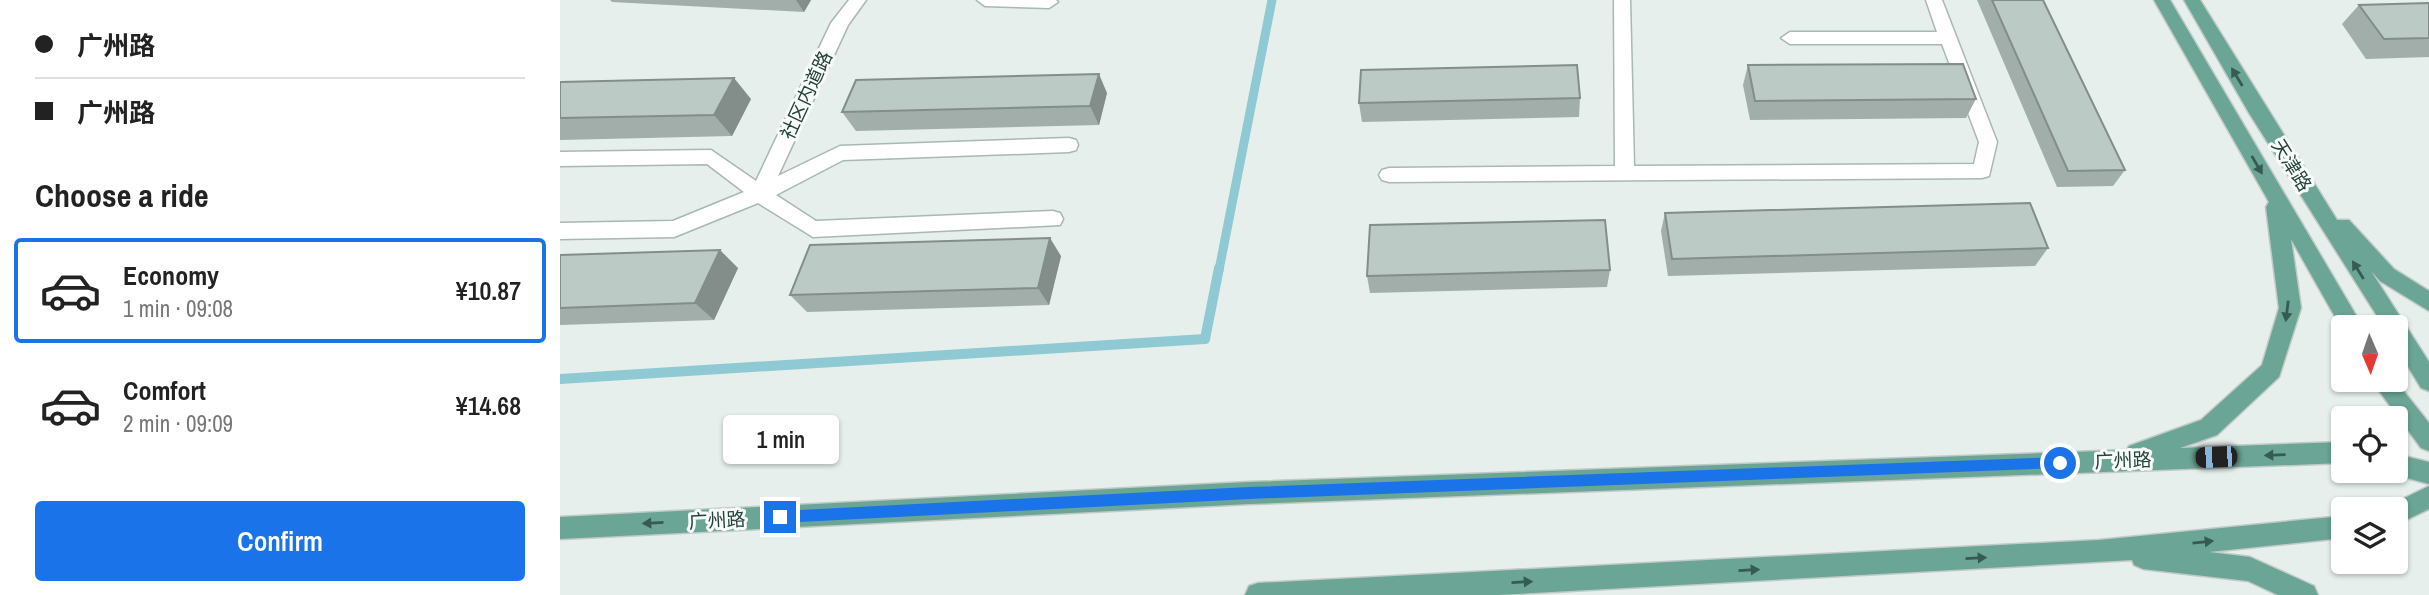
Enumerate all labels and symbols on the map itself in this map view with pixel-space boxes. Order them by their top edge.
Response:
street label: 社区内道路 [774,46,838,144]
one-way arrow [2231,67,2244,86]
street label: 天津路 [2266,134,2318,196]
one-way arrow [2251,156,2264,175]
one-way arrow [2352,260,2365,279]
one-way arrow [2282,300,2293,322]
north arrow [2331,315,2408,392]
callout: 1 min [722,416,838,464]
street label: 广州路 [2094,446,2152,474]
car [2195,446,2238,468]
route start [2044,447,2076,479]
one-way arrow [2264,450,2286,461]
route end [764,501,796,533]
street label: 广州路 [688,506,746,534]
one-way arrow [641,518,663,529]
one-way arrow [2192,536,2214,547]
one-way arrow [1965,553,1987,564]
one-way arrow [1738,564,1760,575]
one-way arrow [1511,576,1533,587]

